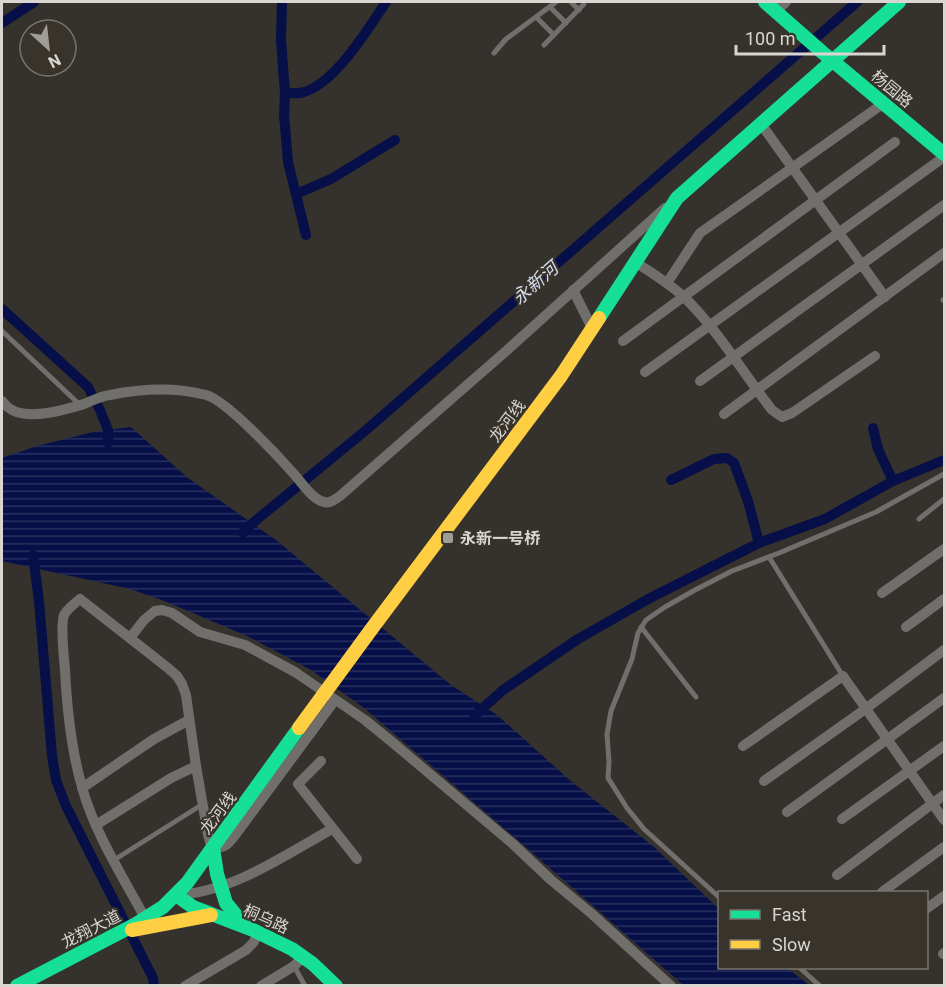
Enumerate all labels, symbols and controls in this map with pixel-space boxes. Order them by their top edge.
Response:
north arrow [18,18,78,78]
scale bar [736,18,884,56]
text: 100 m [745,28,796,49]
text: N [45,50,64,72]
street label: 杨园路 [868,66,916,112]
water label: 永新河 [508,255,565,309]
street label: 龙河线 [485,396,529,446]
place label: 永新一号桥 [460,529,541,548]
marker: 永新一号桥 [441,531,455,545]
street label: 龙河线 [196,788,240,838]
legend [718,891,928,969]
street label: 桐乌路 [240,901,292,937]
text: Fast [772,904,807,925]
street label: 龙翔大道 [58,906,124,952]
text: Slow [772,934,811,955]

